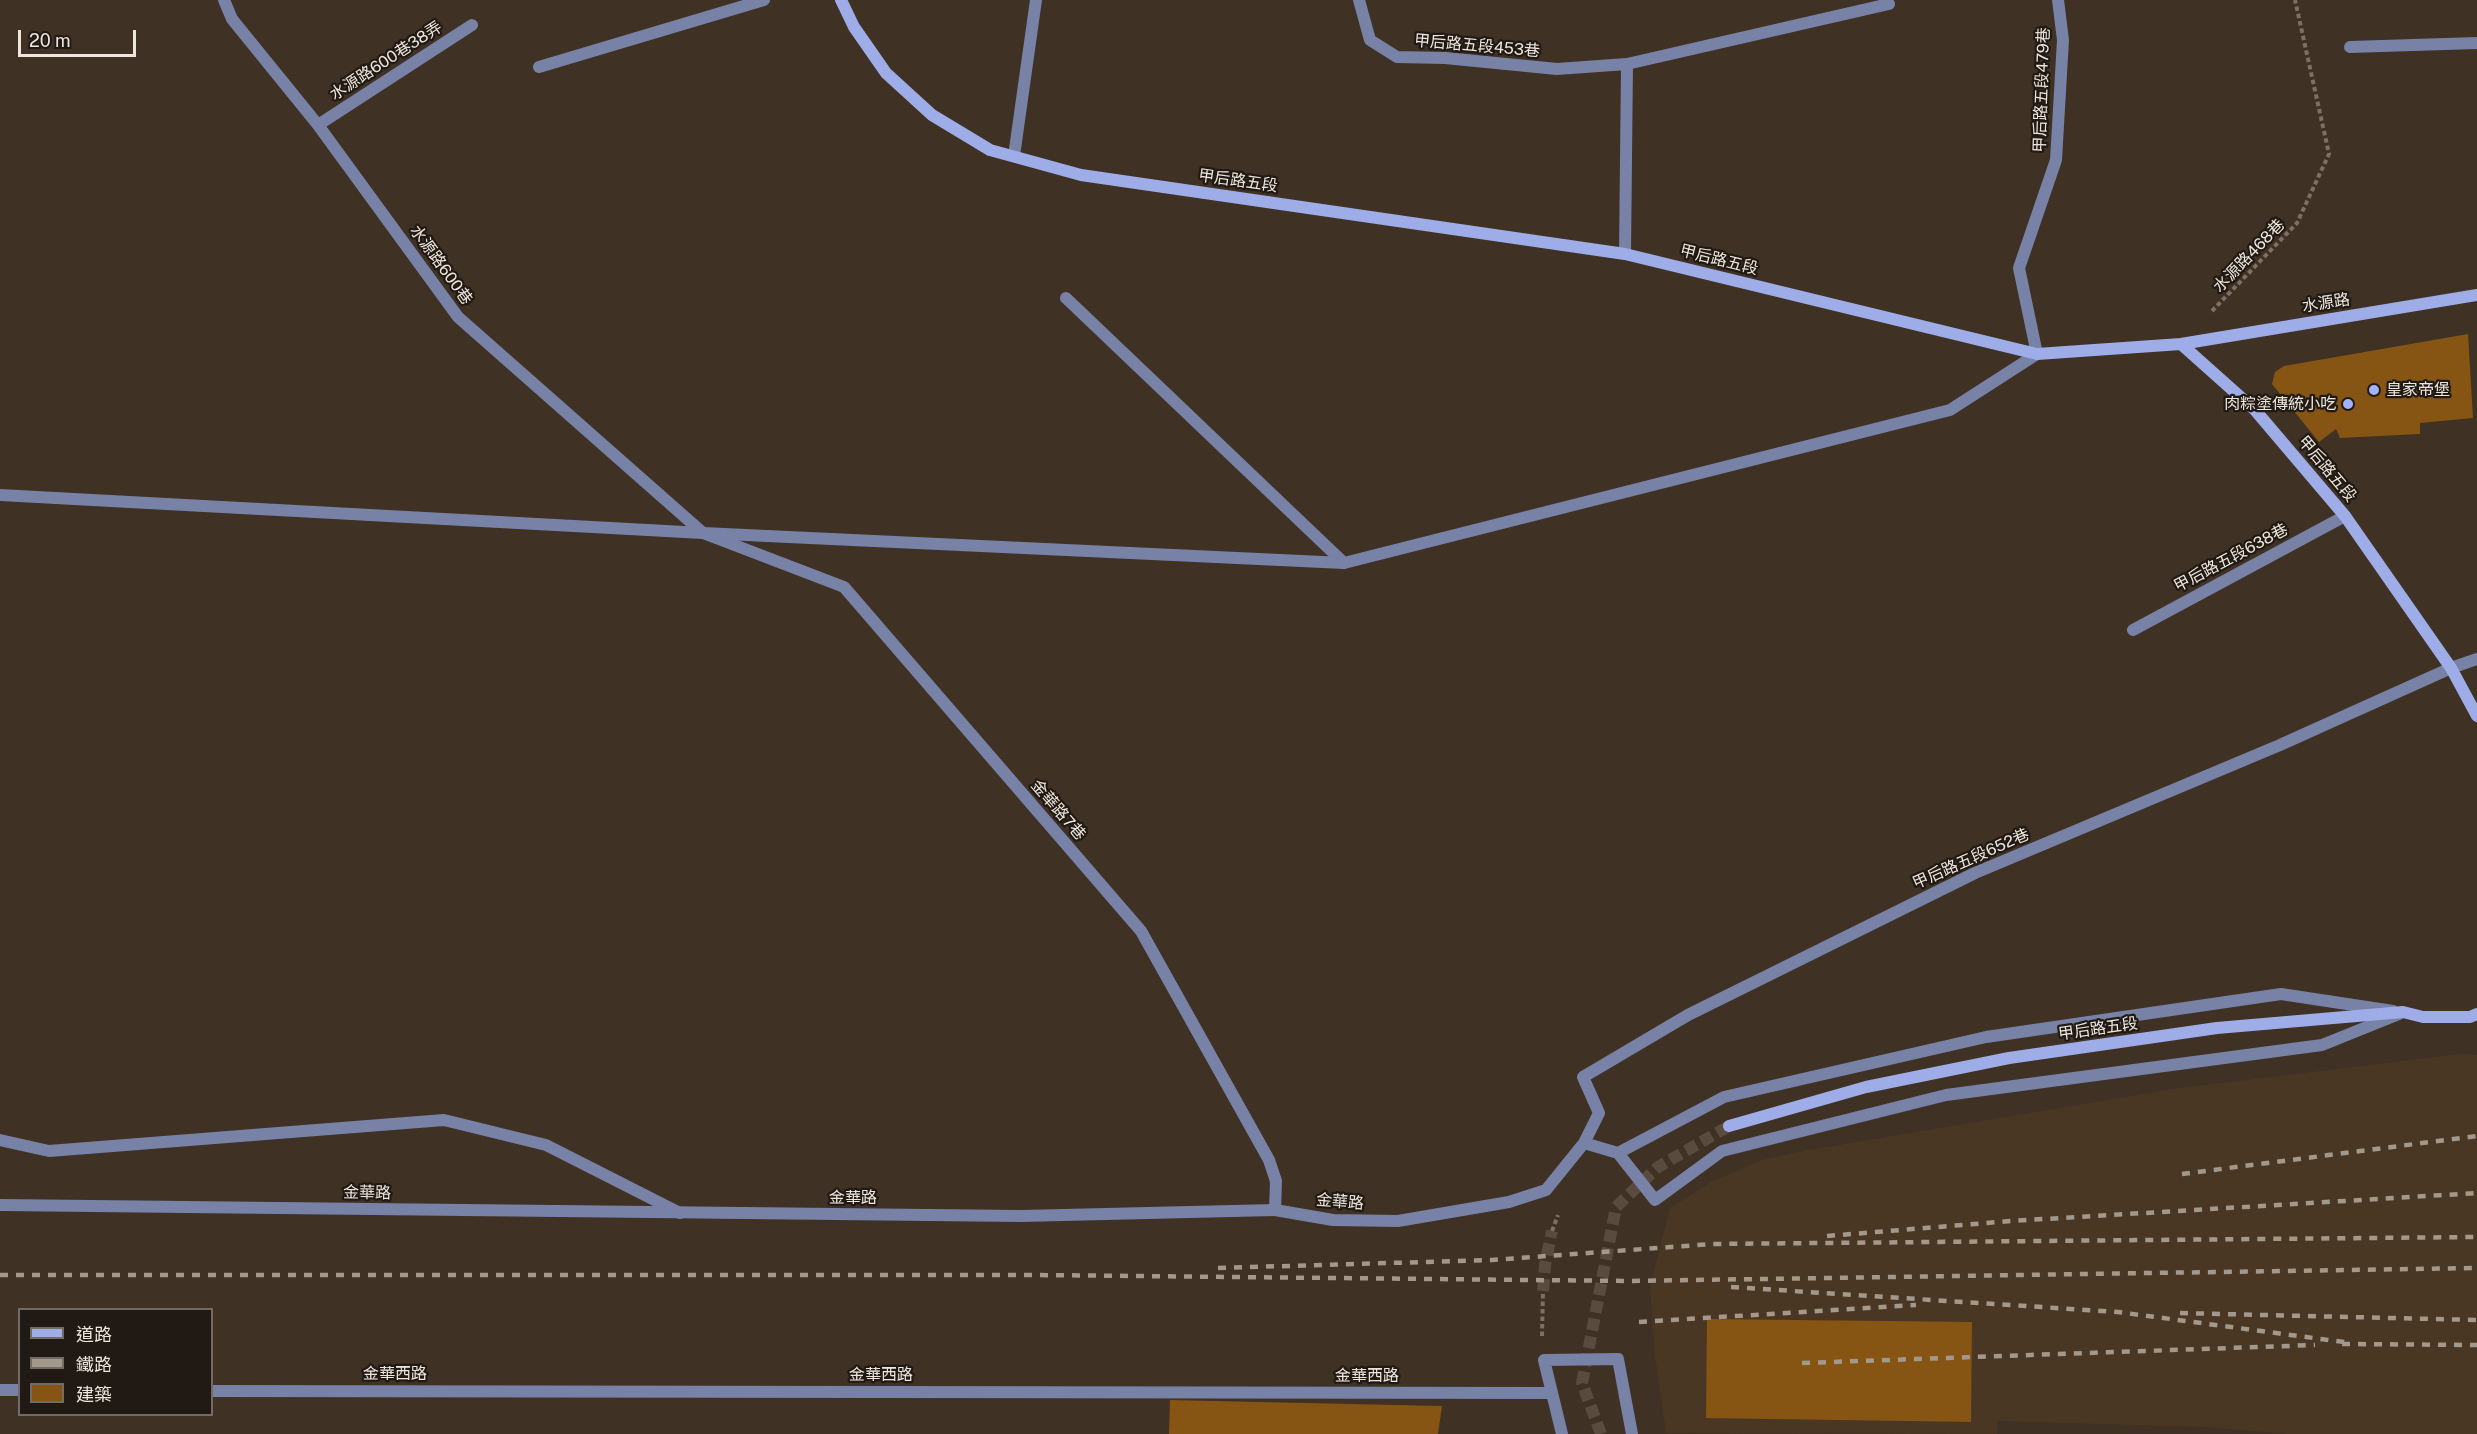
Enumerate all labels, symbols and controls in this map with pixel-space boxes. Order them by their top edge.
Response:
scale bar [21,18,140,56]
street label: 水源路600巷38弄 [326,18,446,104]
street label: 甲后路五段479巷 [2030,27,2054,153]
text: 20 m [29,30,71,51]
street label: 甲后路五段453巷 [1413,31,1541,61]
street label: 甲后路五段 [1197,166,1279,196]
street label: 水源路468巷 [2209,215,2289,297]
street label: 水源路600巷 [406,222,476,308]
street label: 甲后路五段 [1678,241,1760,279]
street label: 水源路 [2301,290,2351,316]
place label: 皇家帝堡 [2386,380,2450,400]
marker: 皇家帝堡 [2367,383,2381,397]
place label: 肉粽塗傳統小吃 [2224,394,2336,414]
marker: 肉粽塗傳統小吃 [2341,397,2355,411]
street label: 甲后路五段 [2294,432,2360,506]
street label: 甲后路五段638巷 [2171,520,2291,596]
street label: 金華路7巷 [1027,776,1089,844]
street label: 甲后路五段652巷 [1910,825,2032,893]
street label: 甲后路五段 [2057,1014,2139,1044]
street label: 金華路 [343,1183,391,1203]
street label: 金華路 [829,1188,877,1208]
street label: 金華路 [1315,1190,1365,1214]
legend [18,1308,213,1416]
text: 道路 [76,1324,112,1345]
text: 鐵路 [76,1354,112,1375]
street label: 金華西路 [363,1364,427,1384]
street label: 金華西路 [849,1365,913,1385]
street label: 金華西路 [1335,1366,1399,1386]
text: 建築 [76,1384,112,1405]

